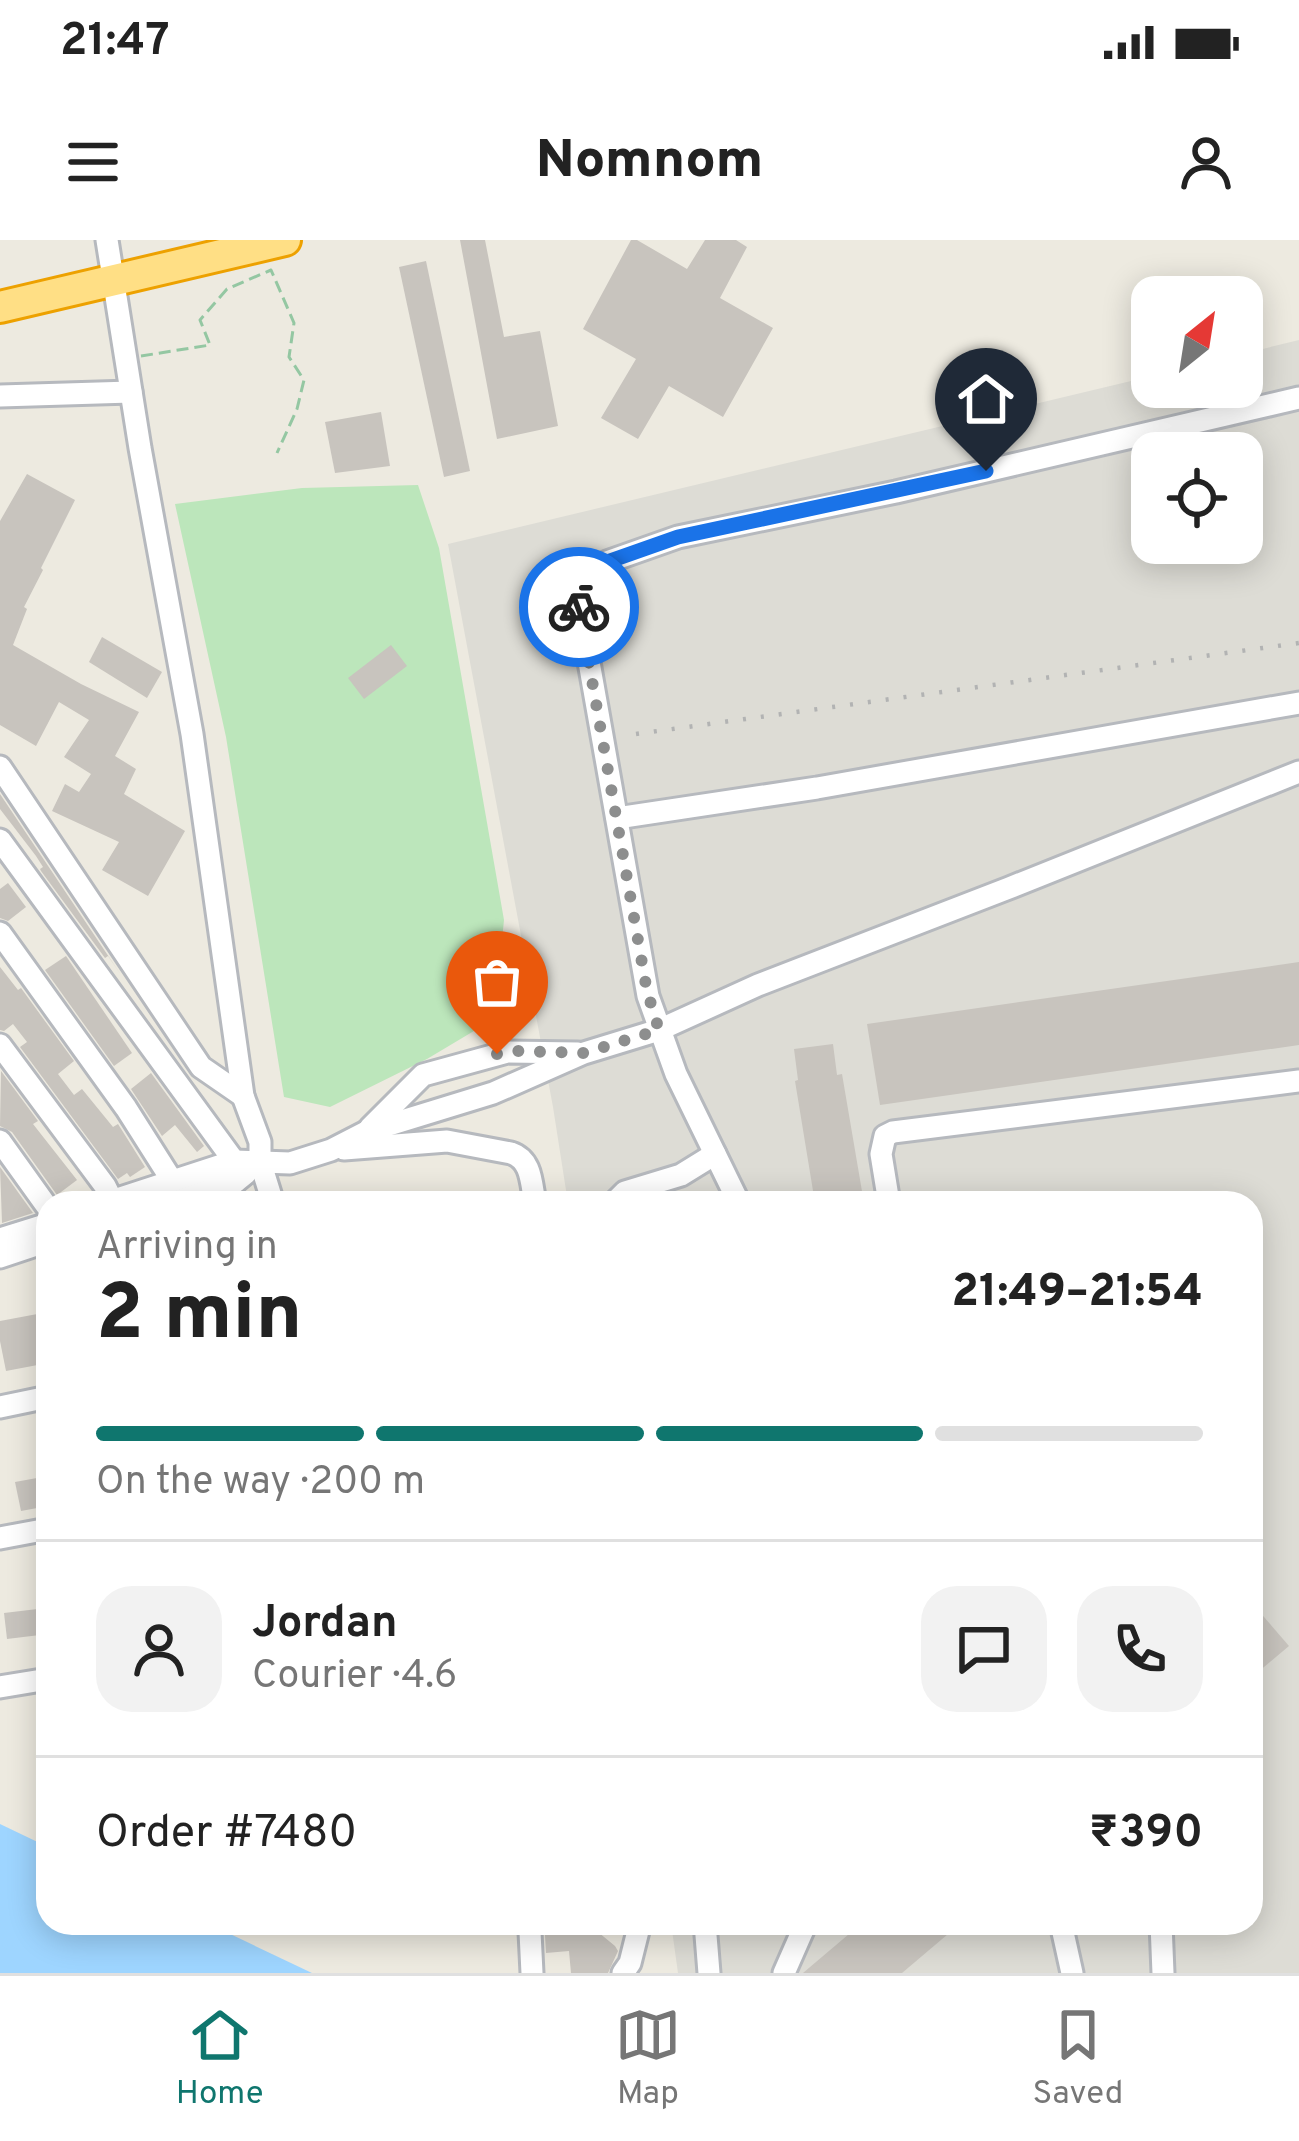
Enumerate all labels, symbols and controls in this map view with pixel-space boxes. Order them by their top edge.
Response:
text: 21:47 [60,14,170,71]
text: Nomnom [536,128,763,197]
icon: menu [60,129,126,195]
icon: person [1173,129,1239,195]
north arrow [1131,276,1263,408]
map controls [1131,276,1263,564]
pin [935,348,1037,471]
icon: home [953,366,1019,432]
button: locate [1131,432,1263,564]
courier [519,547,639,667]
icon: bike [546,574,612,640]
pin [446,931,548,1054]
icon: bag [464,949,530,1015]
text: Arriving in [96,1224,278,1273]
text: 21:49–21:54 [951,1265,1203,1322]
text: 2 min [96,1268,302,1367]
text: On the way · 200 m [96,1459,425,1508]
button: person [96,1586,222,1712]
button: chat [921,1586,1047,1712]
button: phone [1077,1586,1203,1712]
text: Jordan [252,1596,398,1653]
text: Courier · 4.6 [252,1653,457,1702]
text: Order #7480 [96,1806,357,1863]
text: ₹390 [1089,1806,1203,1863]
tab: Home [176,2002,263,2116]
tab: Map [615,2002,681,2116]
tab: Saved [1033,2002,1123,2116]

